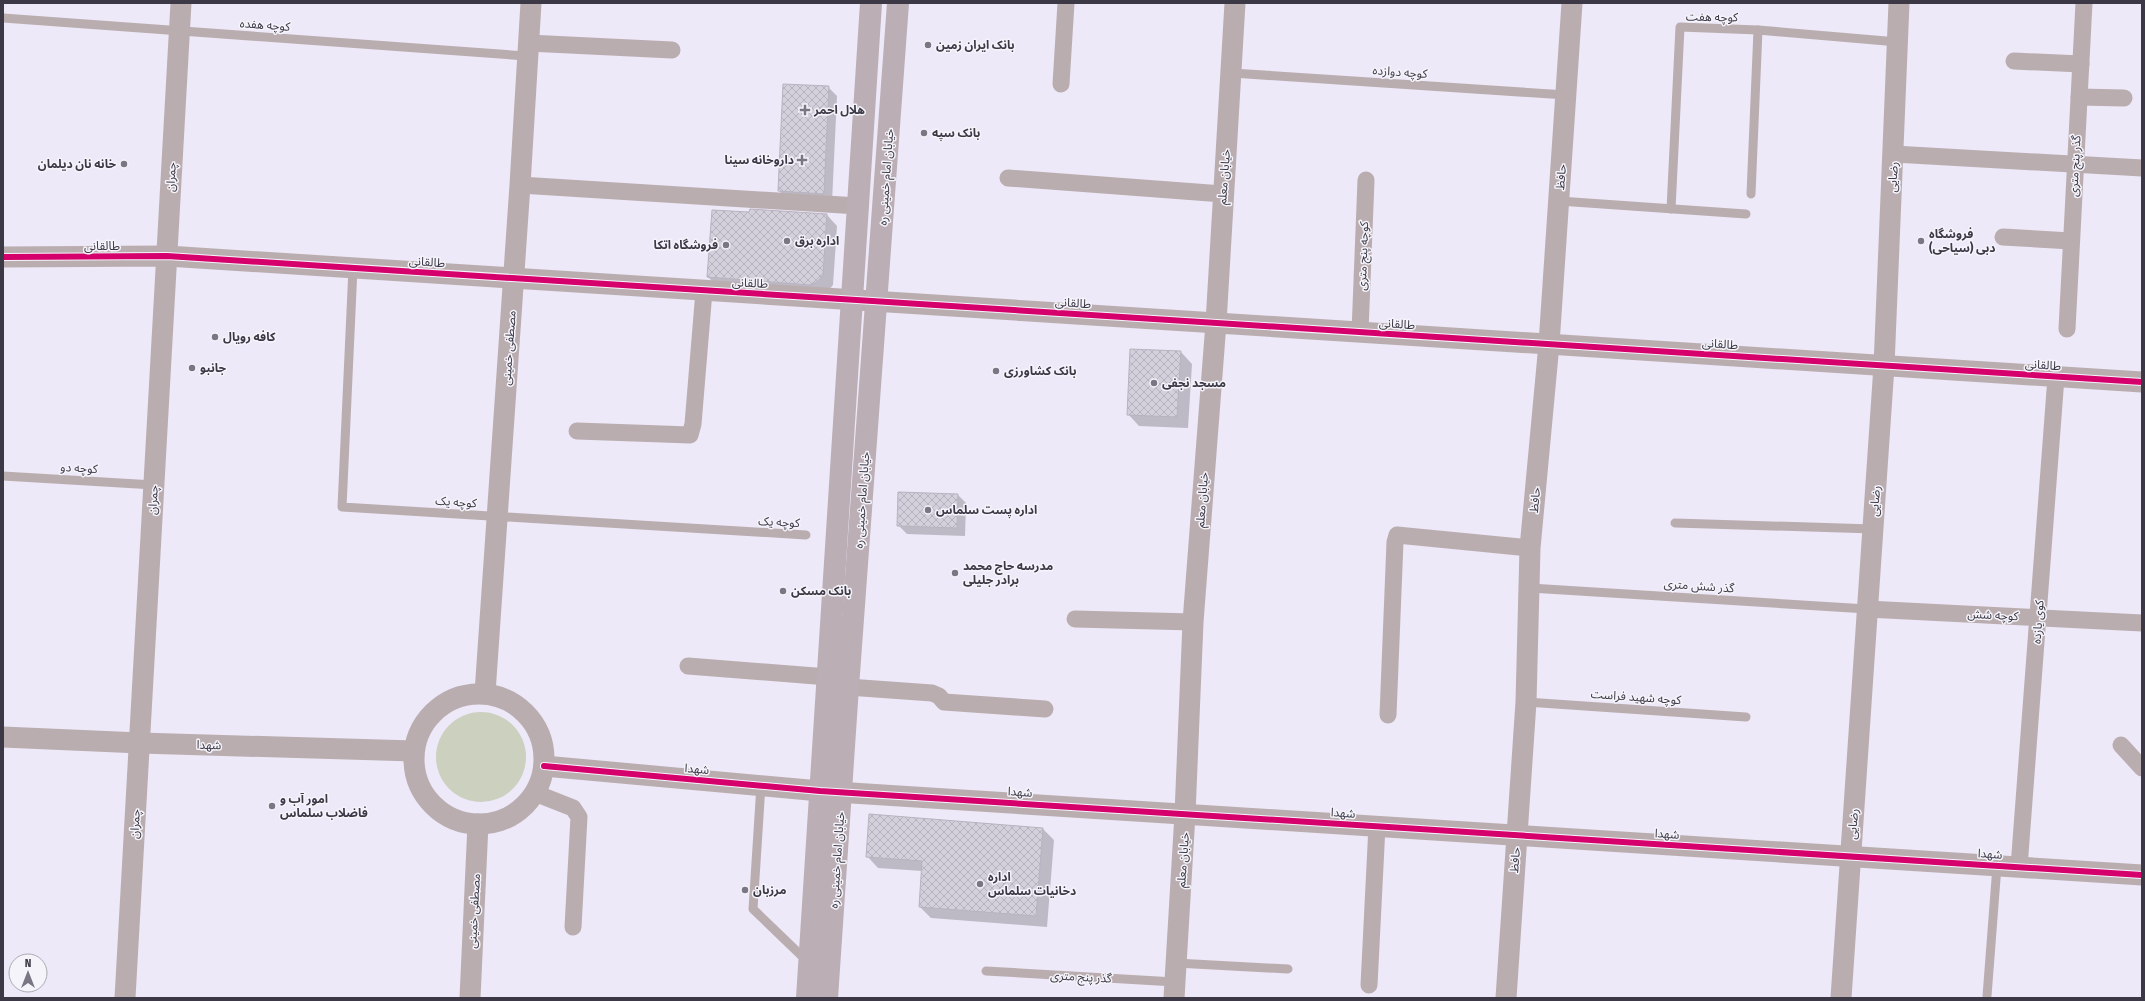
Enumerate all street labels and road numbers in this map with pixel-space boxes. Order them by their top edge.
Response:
street label: کوچه هفت [1686,10,1739,26]
street label: کوچه هفده [239,16,292,35]
street label: کوچه دوازده [1372,63,1429,82]
street label: خیابان امام خمینی ره [876,128,898,226]
street label: گذر پنج متری [2066,134,2086,197]
street label: خیابان معلم [1215,149,1235,205]
street label: رضایی [1885,161,1901,193]
street label: چمران [163,162,180,192]
street label: حافظ [1553,164,1569,190]
street label: کوچه پنج متری [1355,220,1373,291]
street label: طالقانی [84,239,120,253]
street label: طالقانی [408,254,446,270]
street label: طالقانی [732,275,768,291]
street label: طالقانی [1054,295,1092,311]
street label: مصطفی خمینی [499,310,519,386]
street label: طالقانی [1378,316,1416,332]
street label: طالقانی [1701,336,1739,352]
street label: طالقانی [2024,357,2062,373]
street label: خیابان امام خمینی ره [852,451,874,549]
street label: کوچه دو [60,460,99,477]
street label: خیابان معلم [1193,472,1213,528]
street label: چمران [145,485,162,515]
street label: رضایی [1867,485,1883,517]
street label: حافظ [1527,486,1543,514]
street label: کوچه یک [435,494,478,512]
street label: کوچه یک [758,514,801,531]
street label: گذر شش متری [1663,577,1736,596]
street label: کوی یازده [2029,598,2047,645]
street label: کوچه شش [1967,607,2020,624]
street label: کوچه شهید فراست [1590,687,1683,708]
street label: شهدا [196,738,222,752]
street label: شهدا [684,761,710,777]
street label: شهدا [1007,784,1033,800]
street label: شهدا [1330,805,1356,821]
street label: رضایی [1845,808,1861,840]
street label: چمران [127,809,144,839]
street label: خیابان امام خمینی ره [827,811,849,909]
street label: شهدا [1654,826,1680,842]
street label: خیابان معلم [1174,832,1194,888]
street label: شهدا [1977,846,2003,862]
street label: حافظ [1507,847,1523,873]
street label: مصطفی خمینی [465,873,483,949]
street label: گذر پنج متری [1050,968,1113,988]

